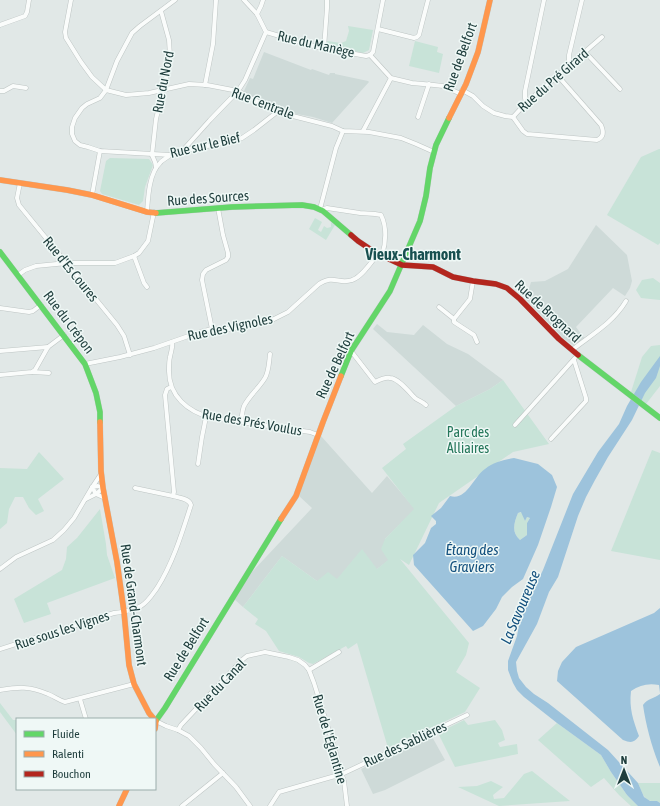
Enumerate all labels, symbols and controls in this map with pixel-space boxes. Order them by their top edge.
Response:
street label: Rue de Belfort [440,20,480,94]
street label: Rue du Manège [276,27,356,61]
street label: Rue du Pré Girard [514,45,592,115]
street label: Rue du Nord [149,50,177,114]
street label: Rue Centrale [229,84,297,122]
street label: Rue sur le Bief [168,129,242,161]
street label: Rue des Sources [167,187,249,209]
street label: Rue d'Es Coures [40,233,102,305]
district label: Vieux-Charmont [364,245,461,263]
street label: Rue de Brognard [512,276,584,346]
street label: Rue du Crépon [40,288,98,356]
street label: Rue des Vignoles [186,310,274,344]
street label: Rue de Belfort [313,329,357,401]
street label: Rue des Prés Voulus [201,405,303,439]
park label: Parc des Alliaires [447,424,489,456]
water label: Étang des Graviers [445,541,499,575]
street label: Rue de Grand-Charmont [118,543,150,667]
water label: La Savoureuse [497,567,543,646]
street label: Rue sous les Vignes [13,607,111,653]
street label: Rue de Belfort [160,614,212,684]
street label: Rue du Canal [191,655,249,715]
street label: Rue de l'Églantine [310,692,350,786]
legend [16,718,156,790]
street label: Rue des Sablières [361,718,449,770]
text: Fluide [52,727,80,741]
text: Ralenti [52,747,84,761]
north arrow [604,750,644,790]
text: N [621,754,627,766]
text: Bouchon [52,767,91,781]

